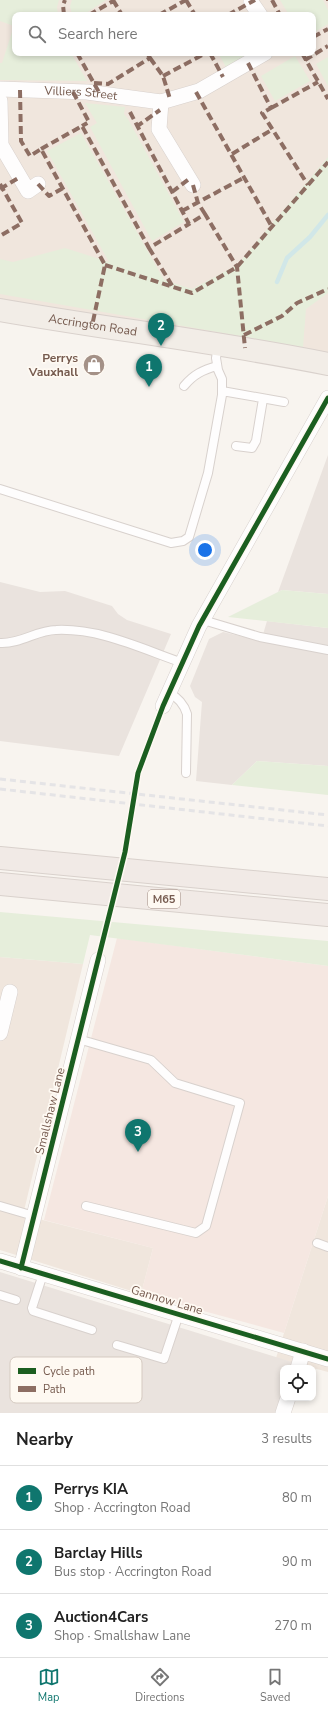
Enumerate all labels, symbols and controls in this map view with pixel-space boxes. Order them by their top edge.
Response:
search box [12,12,316,56]
icon: search [26,23,48,45]
text: Search here [58,24,138,44]
street label: Villiers Street [43,82,119,104]
street label: Accrington Road [47,310,138,340]
pin: 2 [148,313,174,346]
place label: Perrys Vauxhall [28,350,78,380]
shop icon: Perrys Vauxhall [81,352,107,378]
pin: 1 [136,354,162,387]
your location [195,540,215,560]
road number: M65 [148,890,180,908]
street label: Smallshaw Lane [31,1066,69,1156]
pin: 3 [125,1119,151,1152]
street label: Gannow Lane [129,1281,205,1319]
legend [10,1357,142,1403]
text: Cycle path [43,1364,95,1379]
map controls [280,1365,316,1401]
button: locate [280,1365,316,1401]
text: Path [43,1382,66,1397]
text: Nearby [16,1428,73,1451]
text: 3 results [261,1430,312,1448]
text: Perrys KIA [54,1479,128,1499]
text: 1 [25,1489,33,1507]
text: 80 m [282,1489,312,1507]
text: Shop · Accrington Road [54,1499,191,1517]
text: Barclay Hills [54,1543,142,1563]
text: 2 [25,1553,33,1571]
text: 90 m [282,1553,312,1571]
text: Bus stop · Accrington Road [54,1563,211,1581]
text: Auction4Cars [54,1607,148,1627]
text: 3 [25,1617,33,1635]
text: 270 m [274,1617,312,1635]
text: Shop · Smallshaw Lane [54,1627,190,1645]
tab: Map [38,1666,60,1705]
tab: Directions [135,1666,185,1705]
tab: Saved [260,1666,290,1705]

